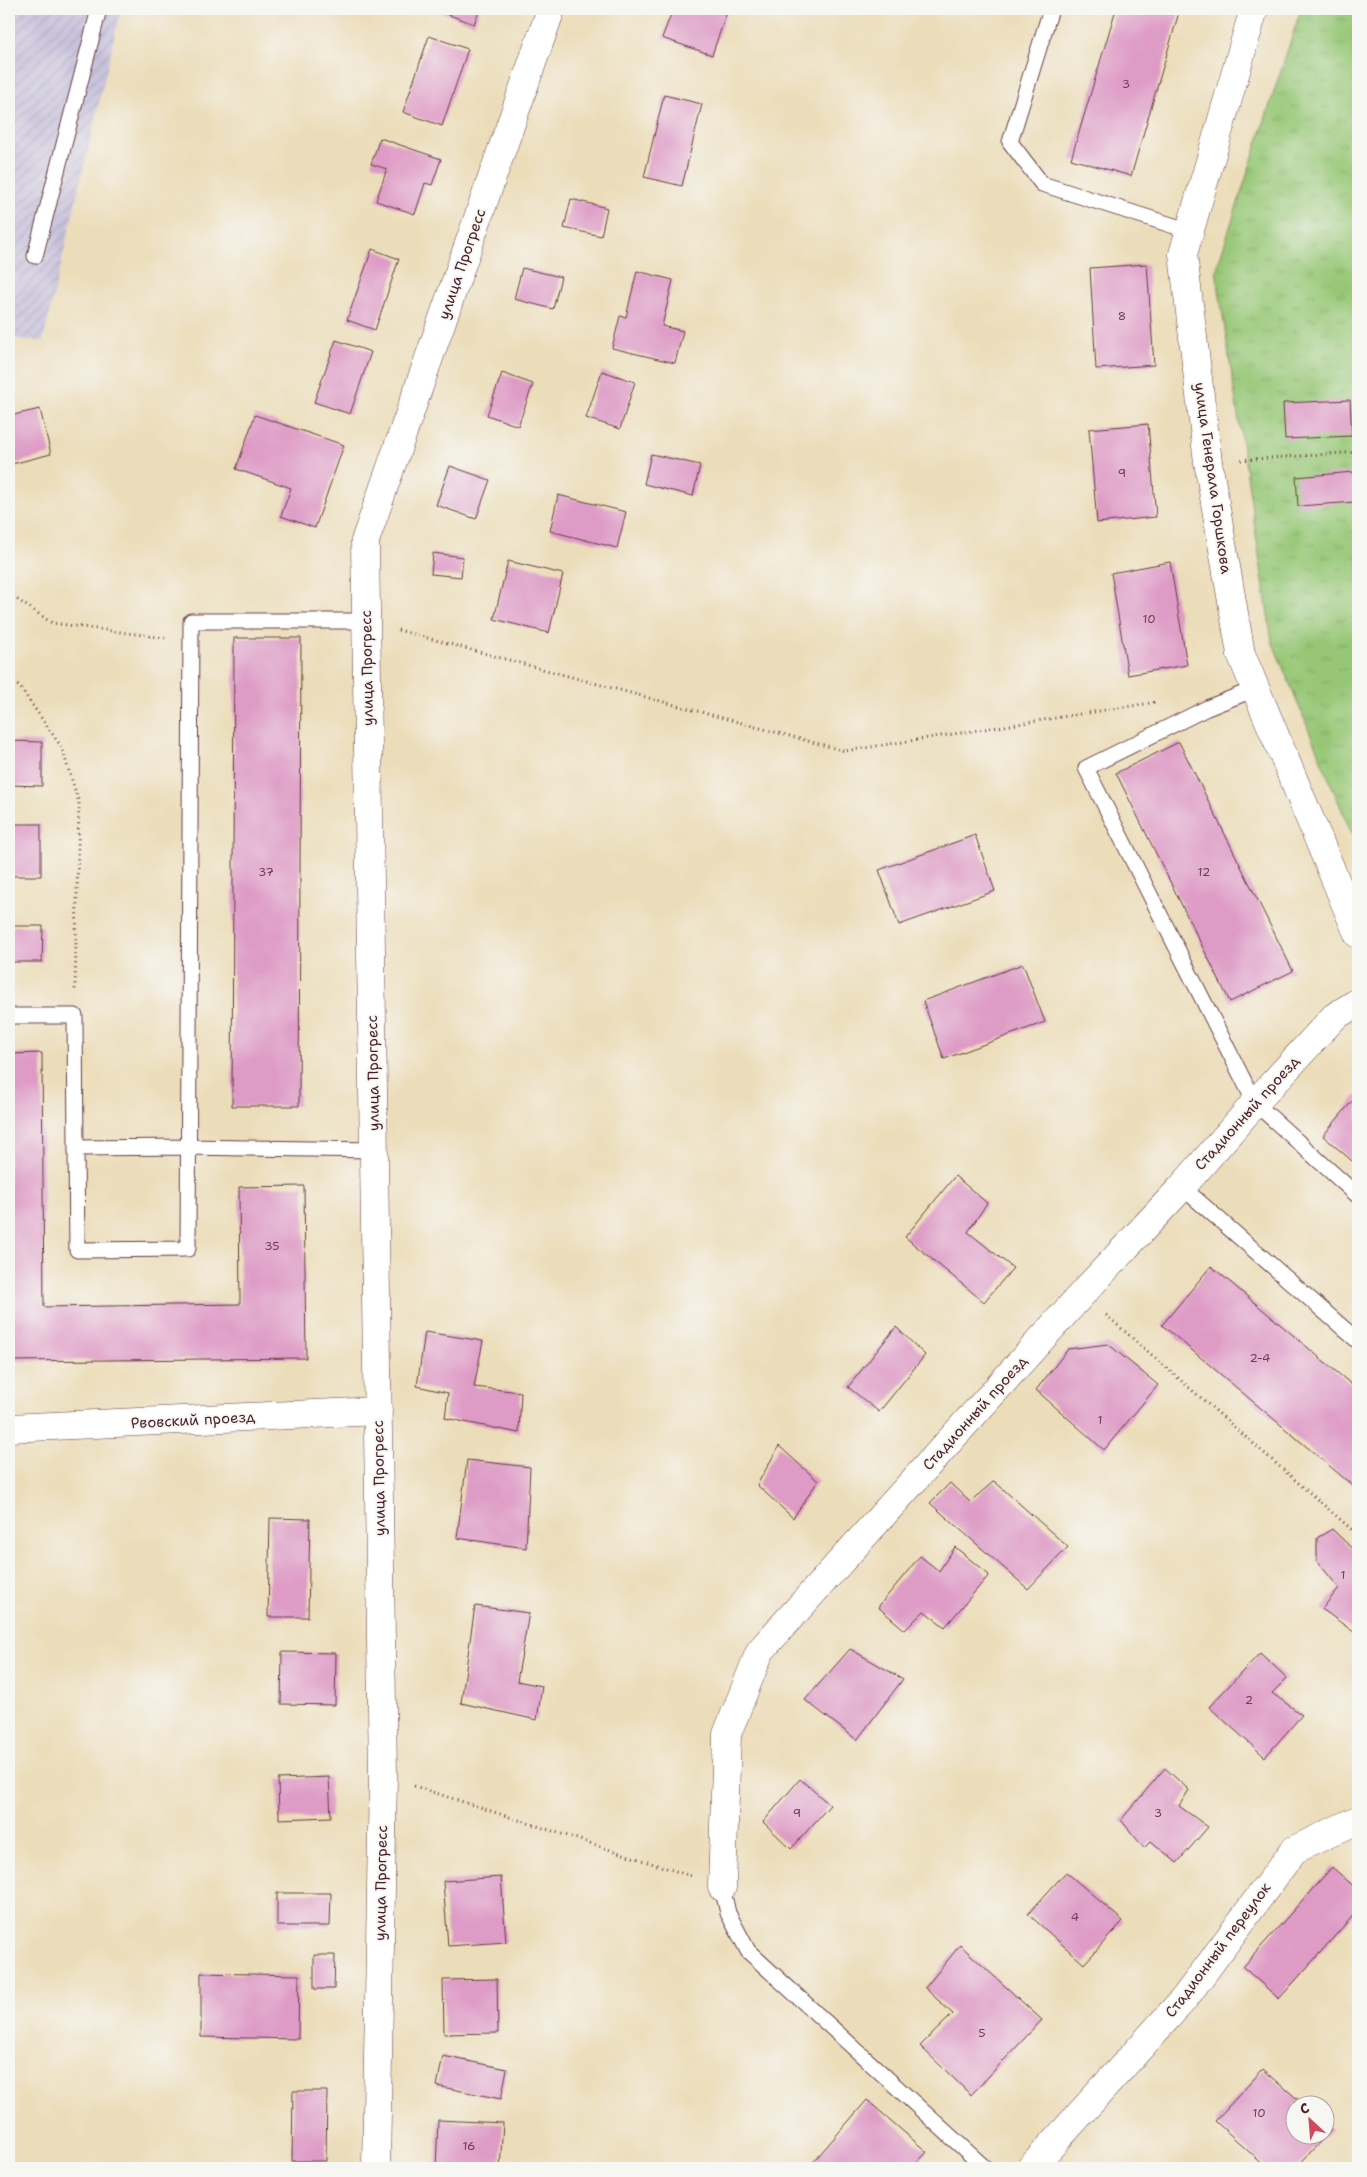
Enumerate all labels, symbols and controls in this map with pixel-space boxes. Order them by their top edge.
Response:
house number: 3 [1122,76,1130,92]
street label: улица Прогресс [434,206,490,322]
house number: 8 [1118,308,1126,324]
street label: улица Генерала Горшкова [1190,381,1236,576]
house number: 9 [1118,465,1126,481]
street label: улица Прогресс [356,610,378,726]
house number: 10 [1142,611,1156,627]
house number: 37 [258,864,274,880]
house number: 12 [1198,864,1210,880]
street label: улица Прогресс [362,1015,384,1131]
street label: Стадионный проезд [1190,1051,1304,1175]
house number: 35 [264,1238,280,1254]
house number: 2-4 [1250,1350,1270,1366]
street label: Стадионный проезд [918,1351,1032,1475]
street label: Рвовский проезд [130,1407,256,1433]
house number: 1 [1097,1412,1103,1428]
street label: улица Прогресс [368,1420,390,1536]
house number: 1 [1340,1567,1346,1583]
house number: 2 [1245,1692,1253,1708]
house number: 9 [793,1805,801,1821]
house number: 3 [1154,1805,1162,1821]
street label: улица Прогресс [370,1825,392,1941]
street label: Стадионный переулок [1161,1878,1275,2022]
house number: 4 [1071,1909,1079,1925]
house number: 5 [978,2025,986,2041]
north arrow [1284,2094,1334,2144]
text: С [1296,2098,1312,2118]
house number: 10 [1252,2105,1266,2121]
house number: 16 [462,2138,476,2154]

